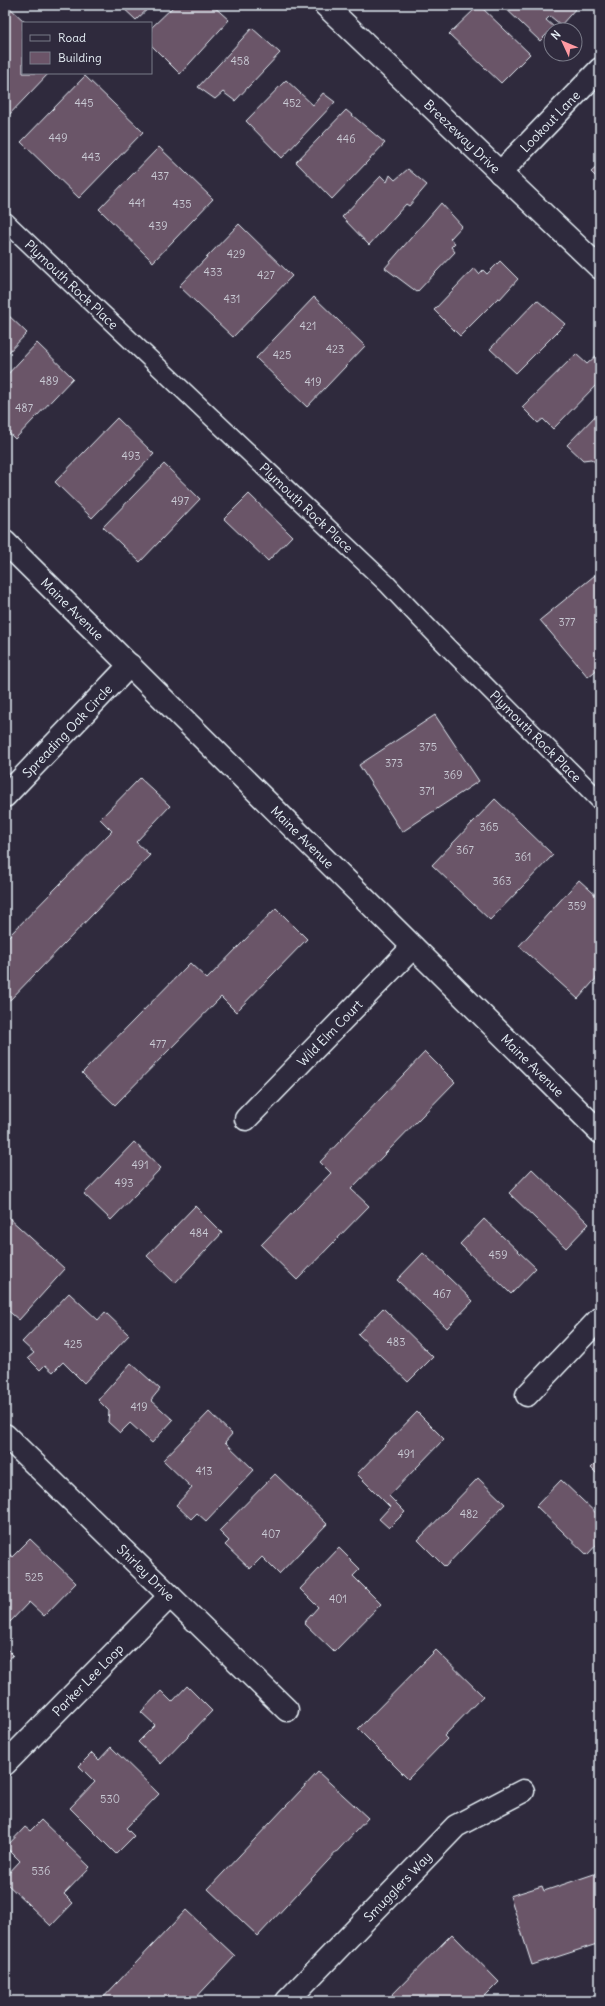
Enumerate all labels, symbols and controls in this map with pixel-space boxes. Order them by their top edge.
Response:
legend [22,22,152,74]
north arrow [543,22,583,62]
text: N [548,27,563,43]
text: Road [58,30,86,45]
text: Building [58,50,102,65]
house number: 458 [230,54,250,68]
street label: Lookout Lane [517,87,584,156]
house number: 445 [74,96,94,110]
house number: 452 [283,96,301,110]
street label: Breezeway Drive [420,96,504,177]
house number: 449 [48,131,68,145]
house number: 446 [336,132,356,146]
house number: 443 [82,150,100,164]
house number: 437 [151,169,170,183]
house number: 441 [129,196,145,210]
house number: 435 [173,197,191,211]
house number: 439 [149,219,167,233]
street label: Plymouth Rock Place [21,236,122,333]
house number: 429 [227,247,245,261]
house number: 433 [204,265,222,279]
house number: 427 [257,268,275,282]
house number: 431 [224,292,240,306]
house number: 421 [300,319,316,333]
house number: 423 [326,342,344,356]
house number: 425 [273,348,291,362]
house number: 489 [39,374,59,388]
house number: 419 [305,375,321,389]
house number: 487 [15,401,34,415]
house number: 493 [122,449,140,463]
street label: Plymouth Rock Place [256,459,357,556]
house number: 497 [171,494,190,508]
street label: Maine Avenue [37,574,107,644]
house number: 377 [558,615,576,629]
street label: Spreading Oak Circle [19,681,116,782]
street label: Plymouth Rock Place [486,687,585,786]
house number: 375 [419,740,437,754]
house number: 373 [385,756,403,770]
house number: 369 [444,768,462,782]
house number: 371 [419,784,435,798]
street label: Maine Avenue [267,802,337,872]
house number: 365 [480,820,498,834]
house number: 367 [456,843,475,857]
house number: 361 [515,850,531,864]
house number: 363 [493,874,511,888]
house number: 359 [568,899,586,913]
street label: Wild Elm Court [294,996,367,1070]
street label: Maine Avenue [497,1031,567,1100]
house number: 477 [149,1037,167,1051]
house number: 491 [131,1158,149,1172]
house number: 493 [115,1176,133,1190]
house number: 484 [189,1226,209,1240]
house number: 459 [488,1248,508,1262]
house number: 467 [433,1287,452,1301]
house number: 483 [387,1335,405,1349]
house number: 425 [64,1337,82,1351]
house number: 419 [131,1400,147,1414]
house number: 491 [397,1447,415,1461]
house number: 413 [196,1464,212,1478]
house number: 482 [460,1507,478,1521]
house number: 407 [262,1527,281,1541]
street label: Shirley Drive [113,1541,178,1605]
house number: 525 [25,1570,43,1584]
house number: 401 [329,1592,347,1606]
street label: Parker Lee Loop [49,1640,127,1720]
house number: 530 [100,1792,120,1806]
street label: Smugglers Way [360,1848,436,1926]
house number: 536 [32,1864,50,1878]

